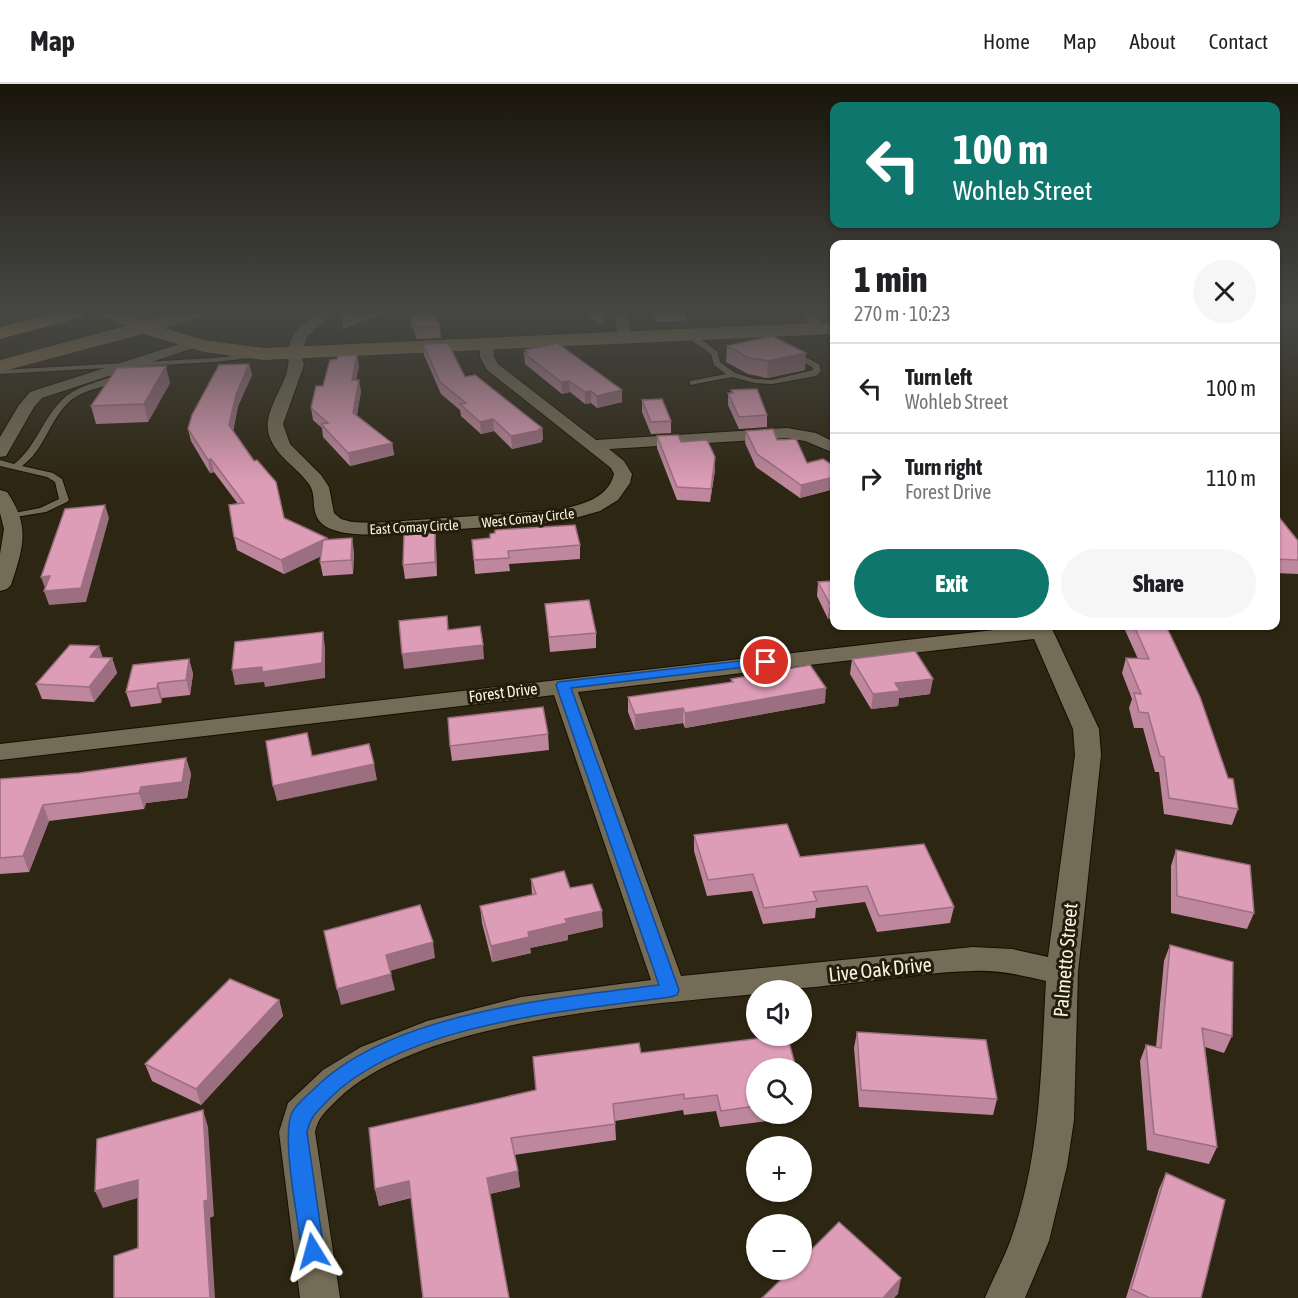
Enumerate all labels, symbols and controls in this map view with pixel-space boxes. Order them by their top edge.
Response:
text: Map [30,25,75,57]
text: Home [983,29,1030,53]
text: Map [1063,29,1097,53]
text: About [1130,29,1176,53]
text: Contact [1209,29,1268,53]
text: 100 m [953,125,1048,173]
icon: left [854,126,932,204]
text: Wohleb Street [953,175,1092,206]
text: 1 min [854,258,928,300]
button: close [1193,260,1256,323]
text: 270 m · 10:23 [854,302,951,325]
text: Turn left [905,364,972,390]
icon: left [854,372,887,405]
text: 100 m [1206,375,1256,401]
text: Wohleb Street [905,390,1008,413]
text: Turn right [905,454,982,480]
icon: right [854,462,887,495]
text: 110 m [1206,465,1256,491]
text: Forest Drive [905,480,991,503]
street label: West Comay Circle [481,505,575,531]
street label: East Comay Circle [369,517,459,537]
button: Exit [854,549,1049,618]
button: Share [1061,549,1256,618]
pin [740,636,791,687]
icon: arrive [749,645,782,678]
street label: Forest Drive [468,679,538,705]
street label: Palmetto Street [1049,902,1081,1018]
street label: Live Oak Drive [827,952,933,986]
map controls [746,980,812,1280]
button: sound [746,980,812,1046]
button: search [746,1058,812,1124]
button: + [746,1136,812,1202]
button: − [746,1214,812,1280]
position arrow [281,1219,345,1283]

